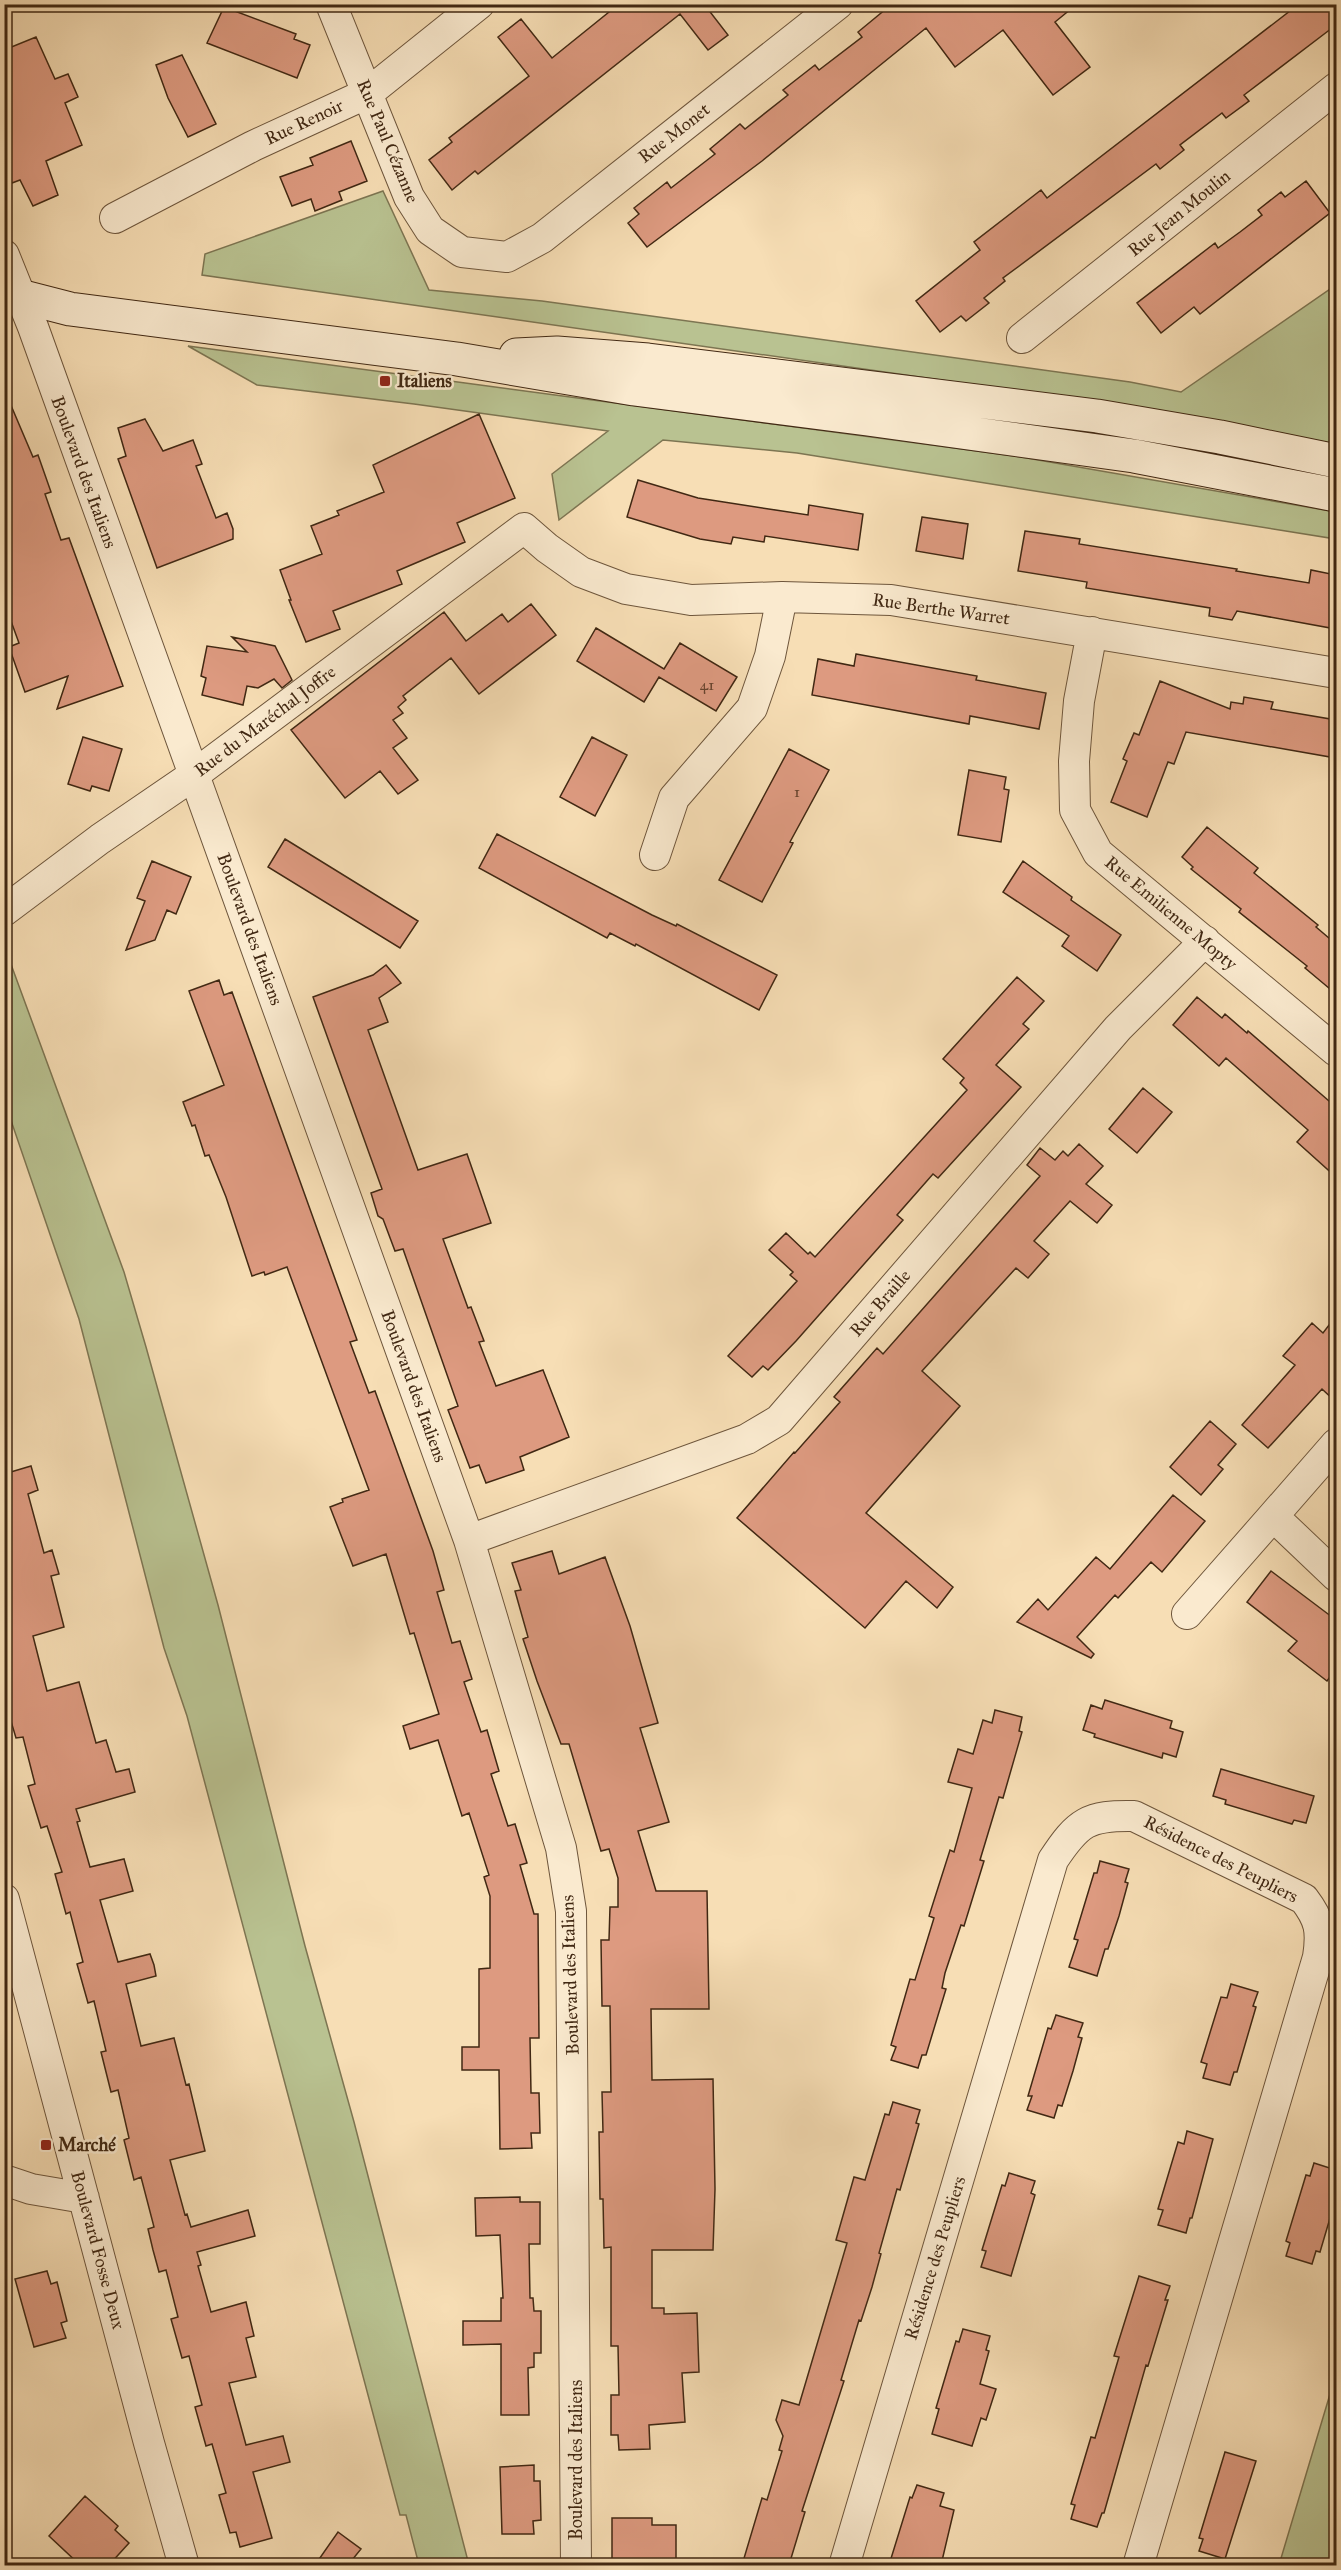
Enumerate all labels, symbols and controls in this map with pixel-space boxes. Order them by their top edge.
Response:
street label: Rue Paul Cézanne [352,76,424,206]
street label: Rue Renoir [261,94,347,150]
street label: Rue Monet [634,98,715,168]
street label: Rue Jean Moulin [1123,165,1236,262]
place label: Italiens [397,370,452,392]
marker: Italiens [378,374,392,388]
street label: Boulevard des Italiens [46,393,122,551]
street label: Rue Berthe Warret [871,588,1012,630]
street label: Rue du Maréchal Joffre [190,661,341,782]
house number: 41 [700,676,714,694]
house number: 1 [794,783,800,801]
street label: Boulevard des Italiens [212,850,288,1008]
street label: Rue Emilienne Mopty [1100,851,1242,975]
street label: Rue Braille [845,1265,915,1341]
street label: Boulevard des Italiens [376,1307,452,1465]
street label: Résidence des Peupliers [1140,1811,1302,1907]
street label: Boulevard des Italiens [556,1894,584,2056]
place label: Marché [58,2134,116,2156]
marker: Marché [39,2138,53,2152]
street label: Boulevard Fosse Deux [66,2168,130,2332]
street label: Résidence des Peupliers [900,2173,970,2343]
street label: Boulevard des Italiens [565,2380,587,2540]

